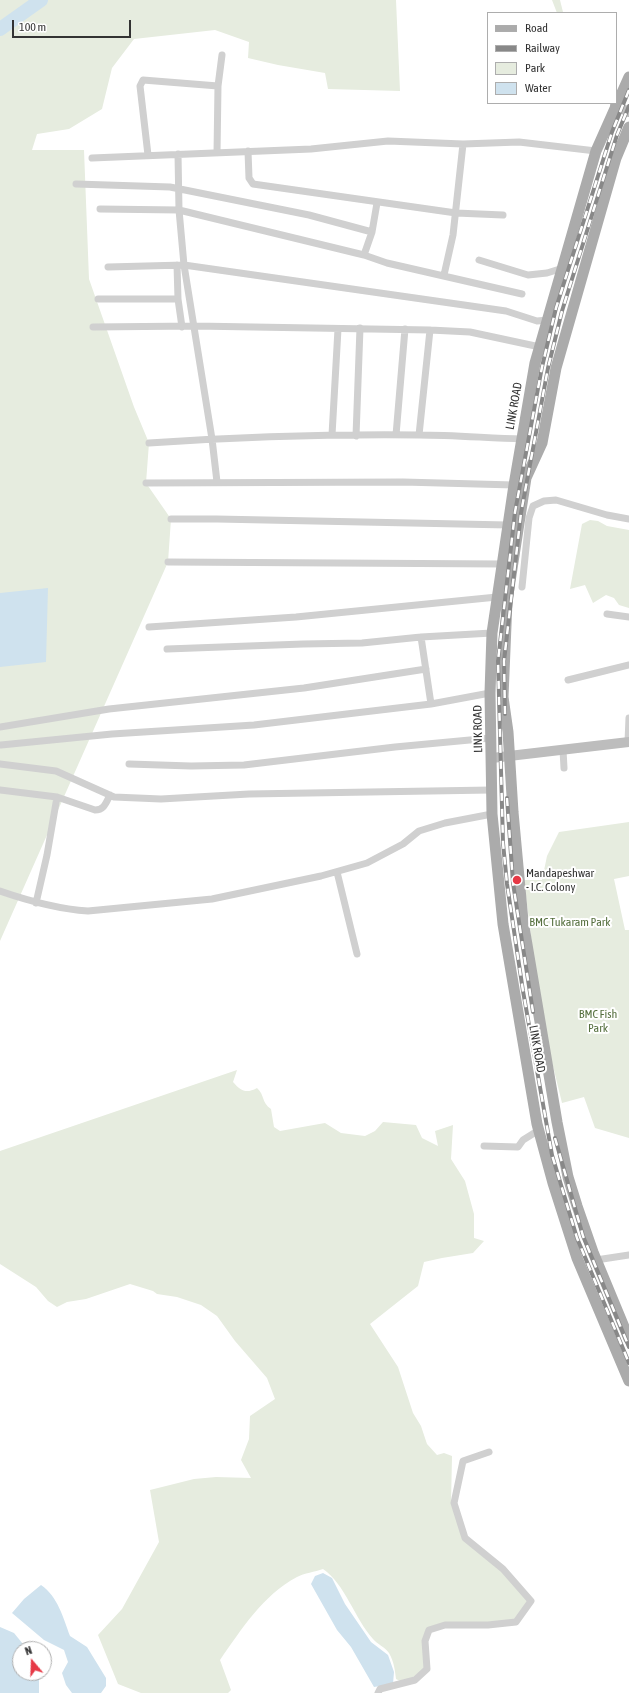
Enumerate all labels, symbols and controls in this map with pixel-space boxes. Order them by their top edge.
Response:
scale bar [14,12,133,38]
legend [487,12,617,104]
text: 100 m [19,20,46,34]
text: Road [525,21,548,35]
text: Railway [525,41,560,55]
text: Park [525,61,545,75]
text: Water [525,81,551,95]
street label: LINK ROAD [503,381,525,431]
street label: LINK ROAD [470,705,486,753]
place label: Mandapeshwar - I.C. Colony [526,866,594,894]
marker: Mandapeshwar - I.C. Colony [511,874,523,886]
park label: BMC Tukaram Park [529,915,611,929]
park label: BMC Fish Park [579,1007,617,1035]
street label: LINK ROAD [526,1024,548,1074]
north arrow [12,1641,52,1681]
text: N [23,1644,33,1657]

